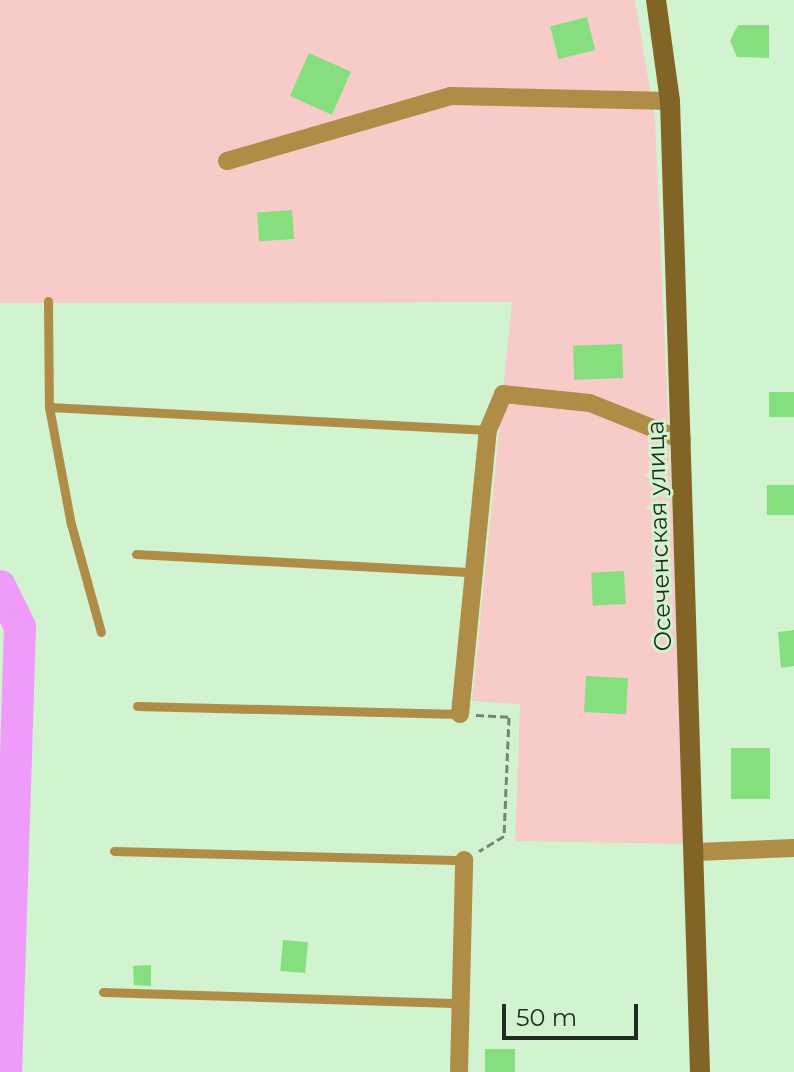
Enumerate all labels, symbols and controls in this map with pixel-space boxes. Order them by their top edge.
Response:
street label: Осеченская улица [641,420,677,652]
scale bar [506,988,642,1038]
text: 50 m [516,1003,577,1032]

